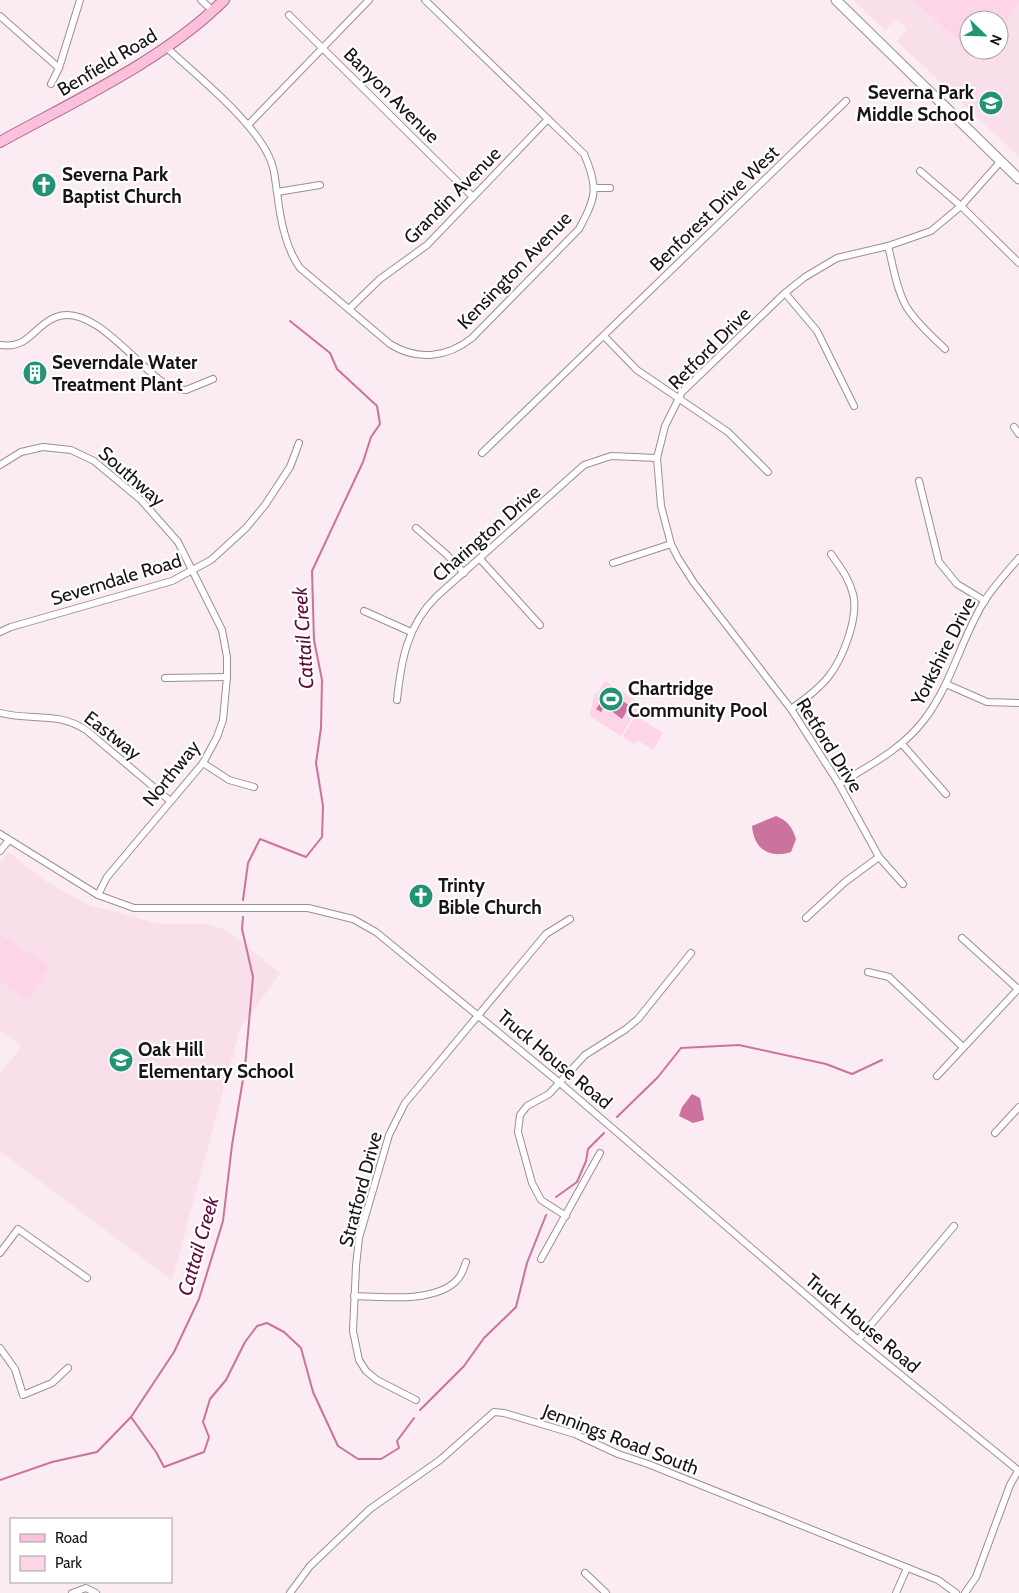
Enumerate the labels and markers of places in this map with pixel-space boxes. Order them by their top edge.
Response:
place label: Severna Park Middle School [856,81,975,126]
school or university icon: Severna Park Middle School [978,90,1004,116]
place label: Severna Park Baptist Church [62,163,182,208]
church icon: Severna Park Baptist Church [31,172,57,198]
place label: Severndale Water Treatment Plant [52,351,198,396]
building icon: Severndale Water Treatment Plant [22,360,48,386]
place label: Chartridge Community Pool [628,677,767,722]
sports icon: Chartridge Community Pool [598,686,624,712]
place label: Trinty Bible Church [438,874,542,919]
church icon: Trinty Bible Church [408,883,434,909]
place label: Oak Hill Elementary School [138,1038,294,1083]
school or university icon: Oak Hill Elementary School [108,1047,134,1073]

